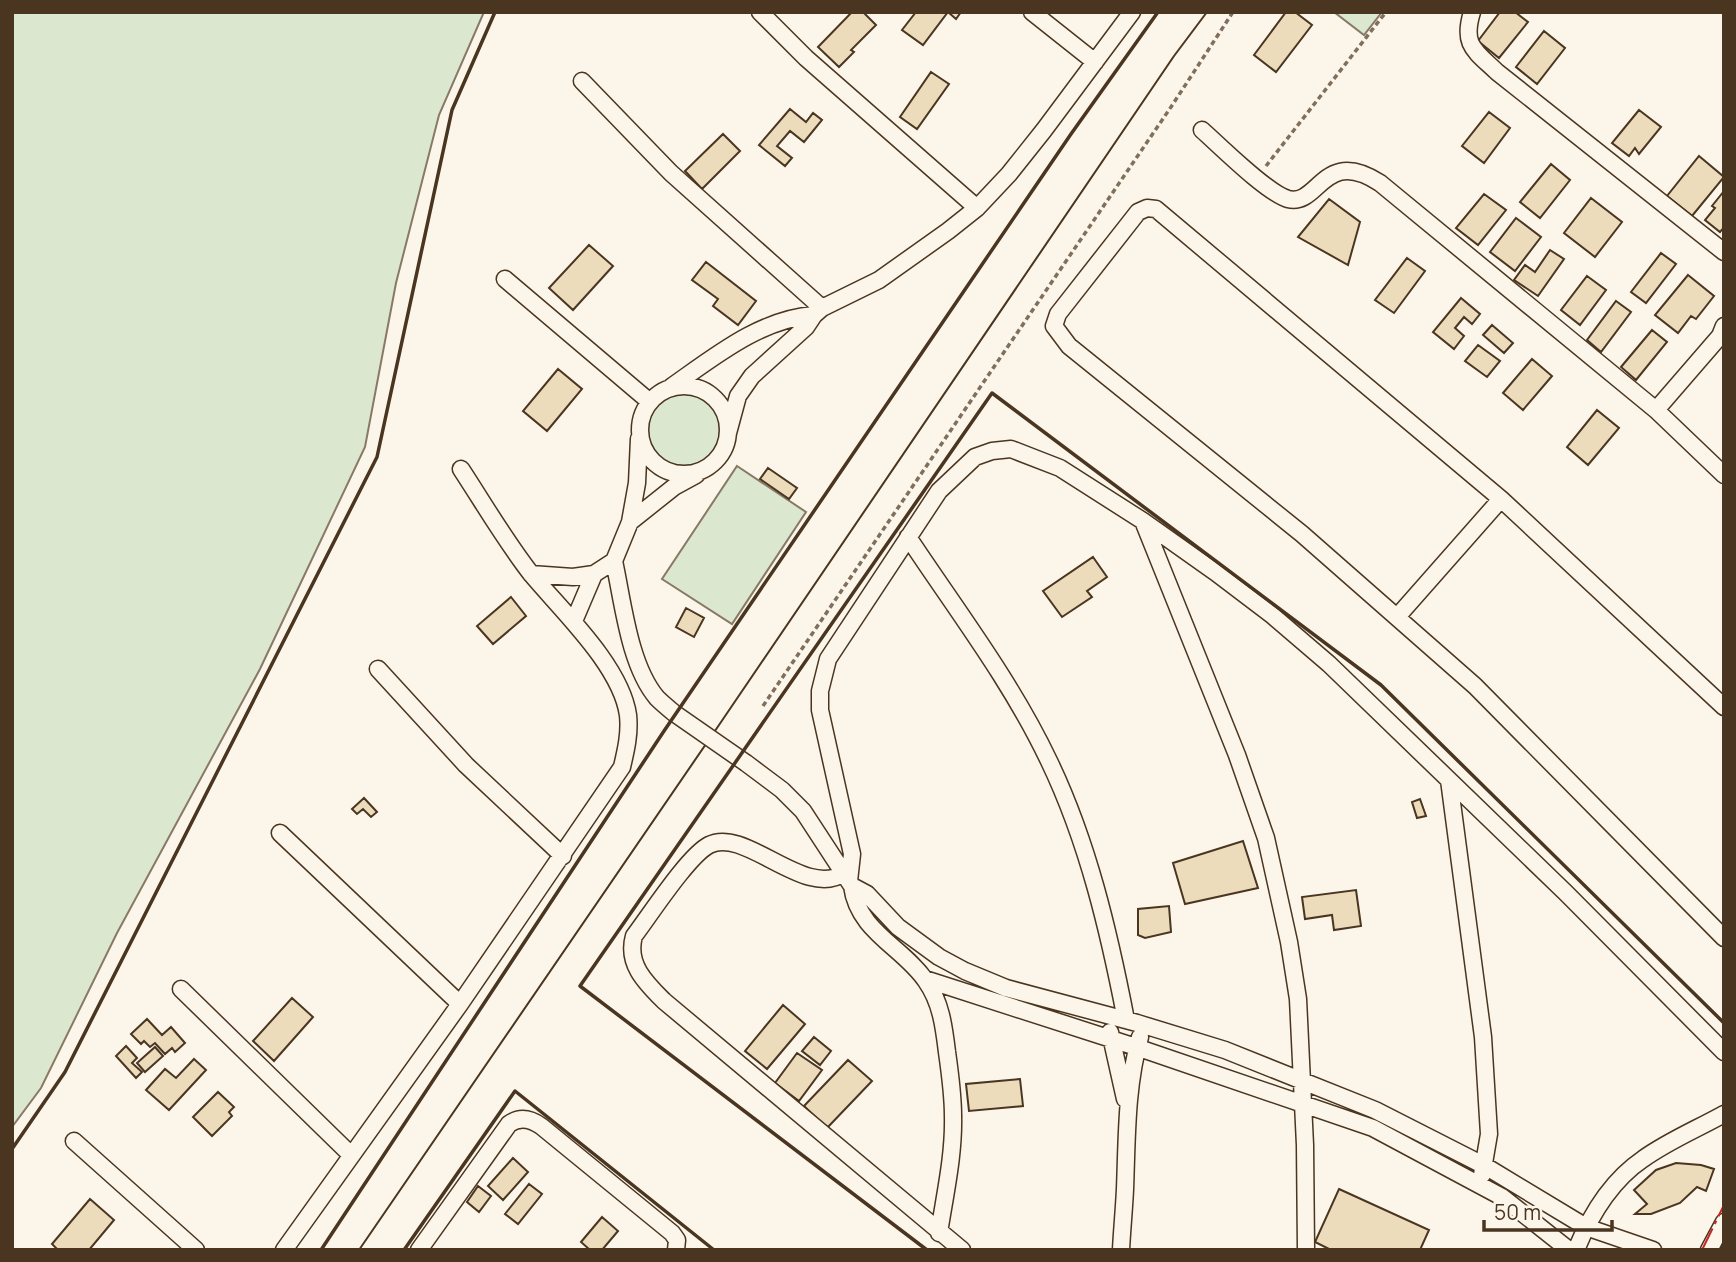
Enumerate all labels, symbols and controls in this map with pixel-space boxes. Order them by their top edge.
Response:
scale bar [1484,1188,1612,1232]
text: 50 m [1494,1198,1541,1226]

